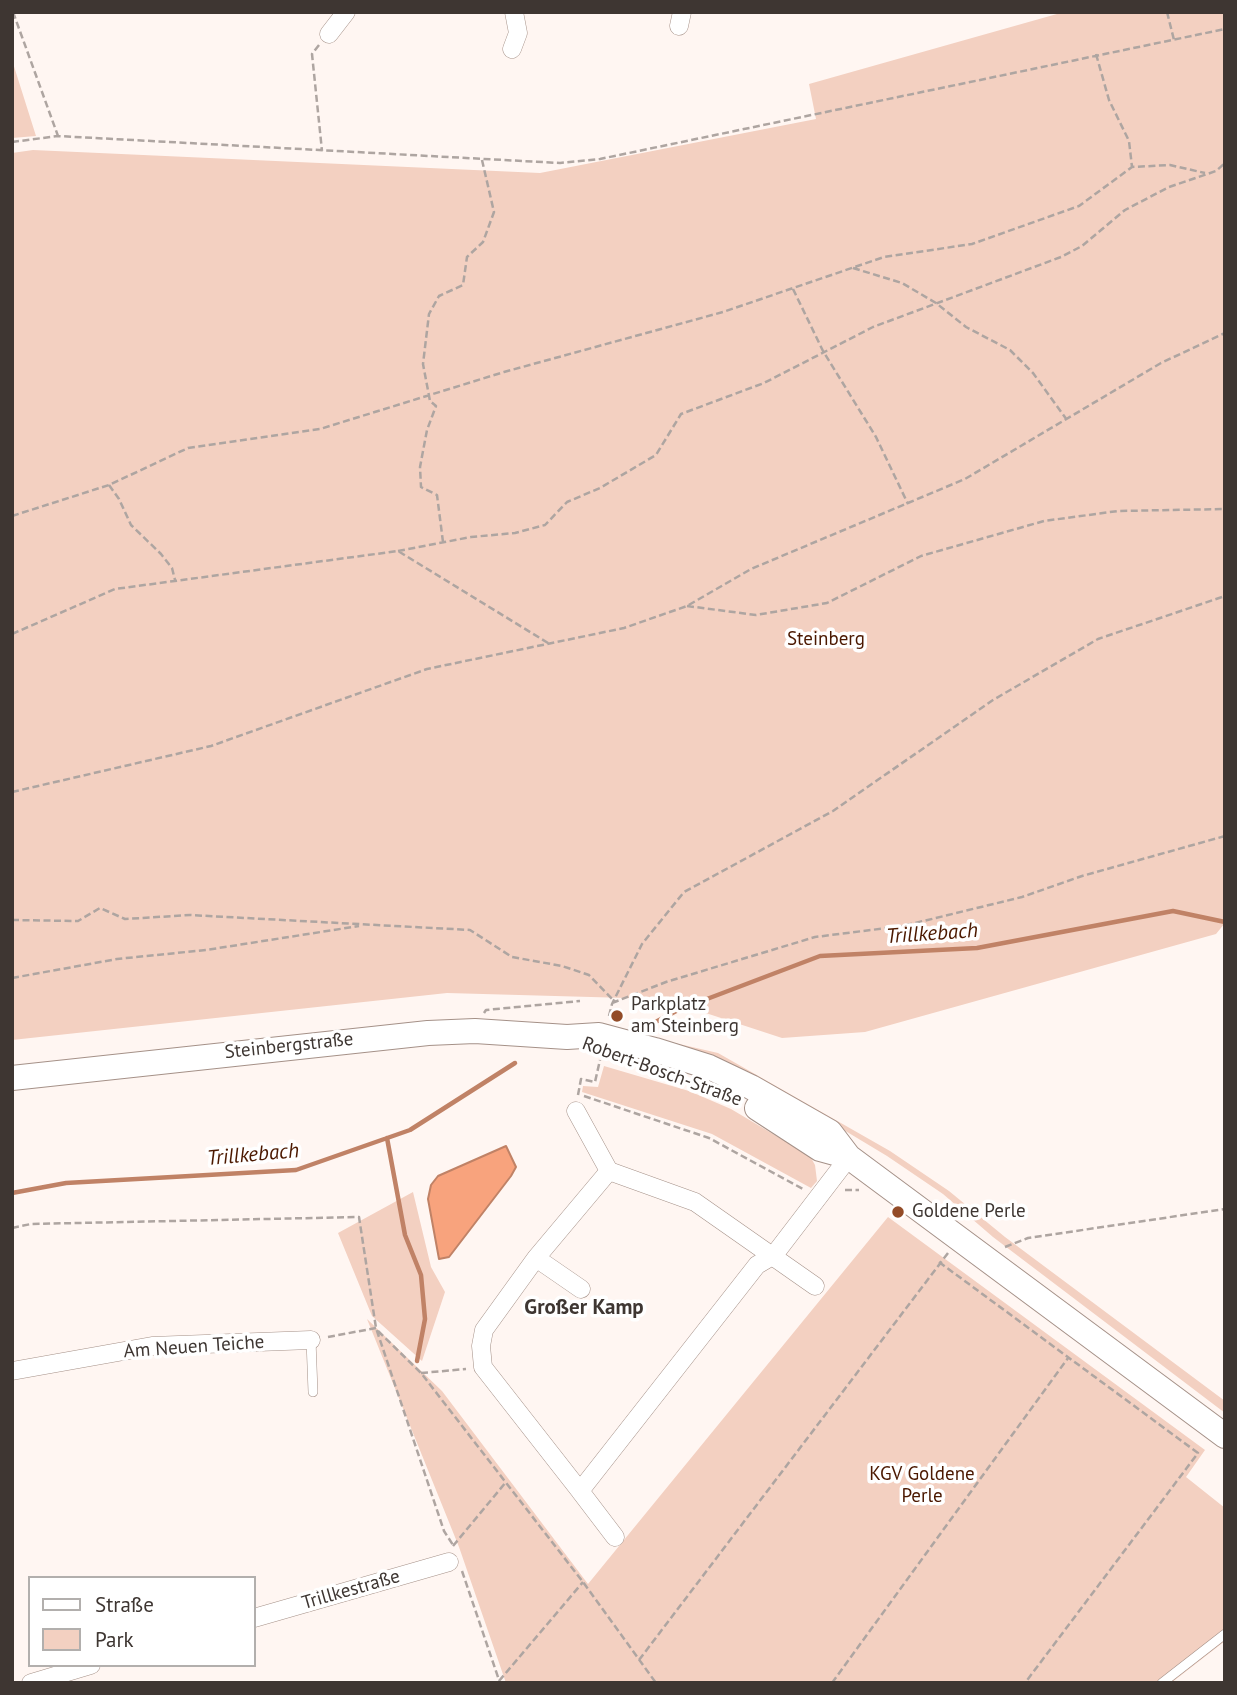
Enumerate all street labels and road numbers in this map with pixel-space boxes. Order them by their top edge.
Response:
street label: Steinbergstraße [224,1028,354,1064]
street label: Robert-Bosch-Straße [579,1032,745,1112]
street label: Am Neuen Teiche [123,1331,265,1363]
street label: Trillkestraße [299,1565,403,1615]

